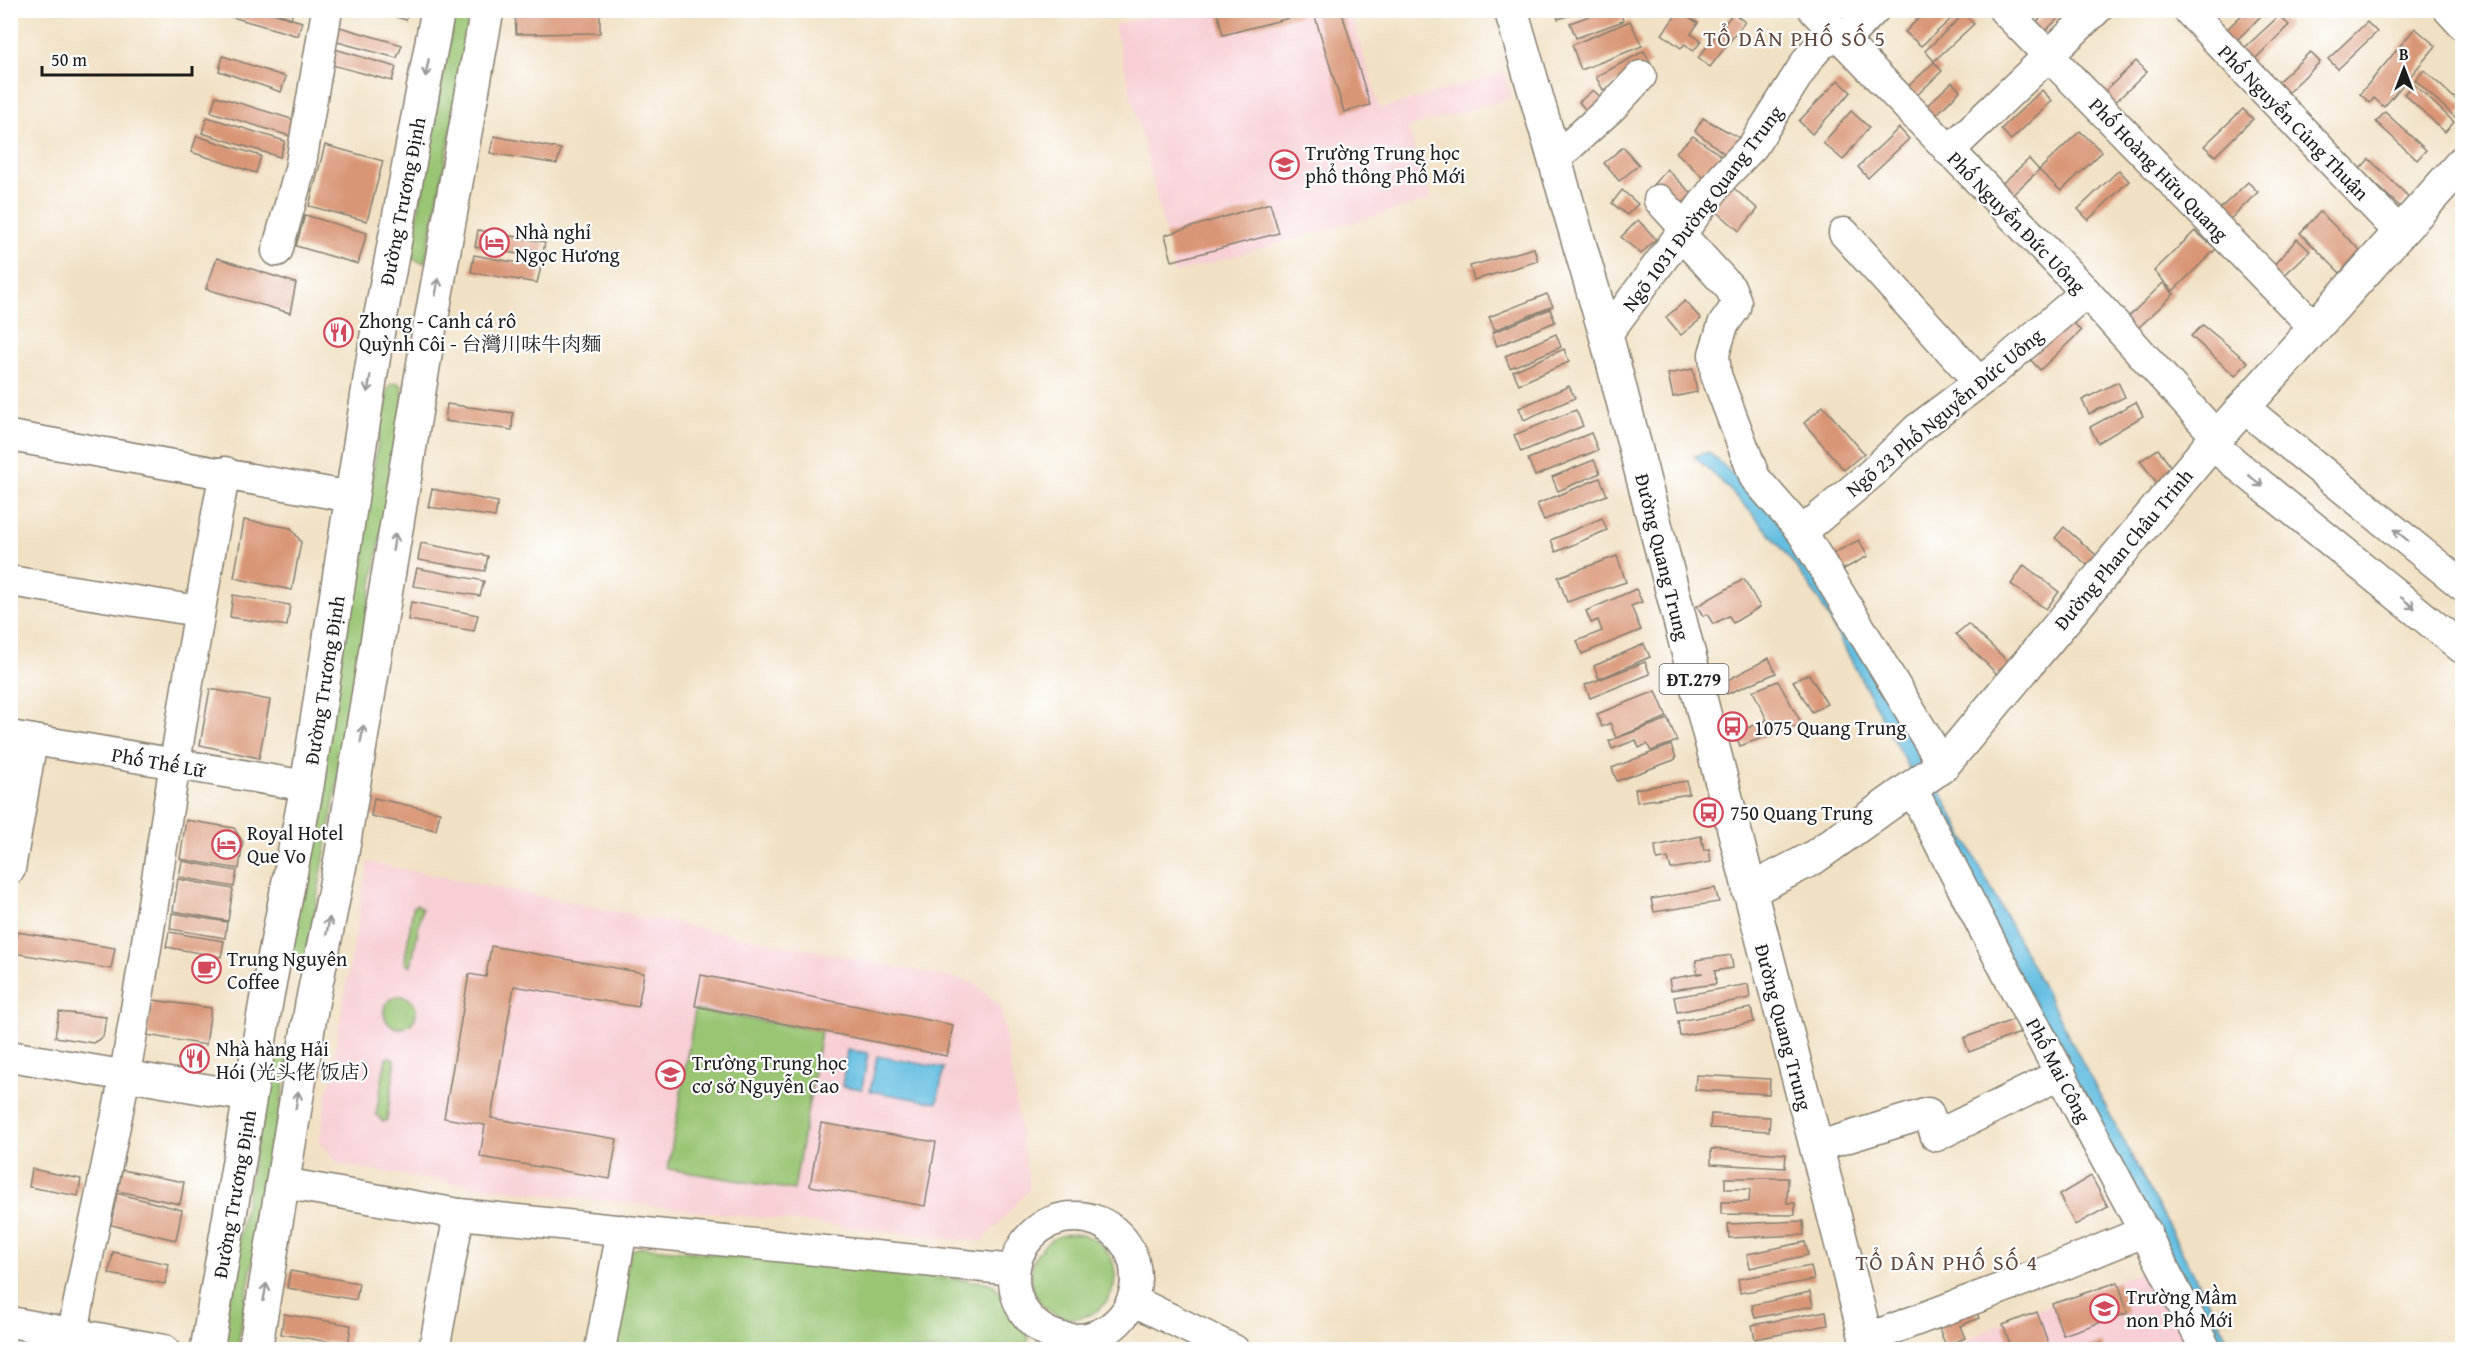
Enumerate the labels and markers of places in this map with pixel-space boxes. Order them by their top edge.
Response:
place label: Trường Trung học phổ thông Phố Mới [1305,138,1466,190]
school or university icon: Trường Trung học phổ thông Phố Mới [1268,148,1300,180]
place label: Nhà nghỉ Ngọc Hương [515,217,620,269]
hotel icon: Nhà nghỉ Ngọc Hương [478,226,510,258]
place label: Zhong - Canh cá rô Quỳnh Côi - 台灣川味牛肉麵 [359,306,601,358]
restaurant icon: Zhong - Canh cá rô Quỳnh Côi - 台灣川味牛肉麵 [322,316,354,348]
bus stop icon: 1075 Quang Trung [1717,711,1749,743]
place label: 1075 Quang Trung [1754,713,1906,742]
bus stop icon: 750 Quang Trung [1693,796,1725,828]
place label: 750 Quang Trung [1730,798,1873,827]
place label: Royal Hotel Que Vo [247,818,344,870]
hotel icon: Royal Hotel Que Vo [210,828,242,860]
place label: Trung Nguyên Coffee [227,944,347,996]
cafe icon: Trung Nguyên Coffee [190,953,222,985]
place label: Nhà hàng Hải Hói (光头佬 饭店） [216,1034,380,1086]
restaurant icon: Nhà hàng Hải Hói (光头佬 饭店） [179,1043,211,1075]
place label: Trường Trung học cơ sở Nguyễn Cao [692,1048,847,1100]
school or university icon: Trường Trung học cơ sở Nguyễn Cao [655,1058,687,1090]
place label: Trường Mầm non Phố Mới [2126,1282,2238,1334]
school or university icon: Trường Mầm non Phố Mới [2089,1292,2121,1324]

